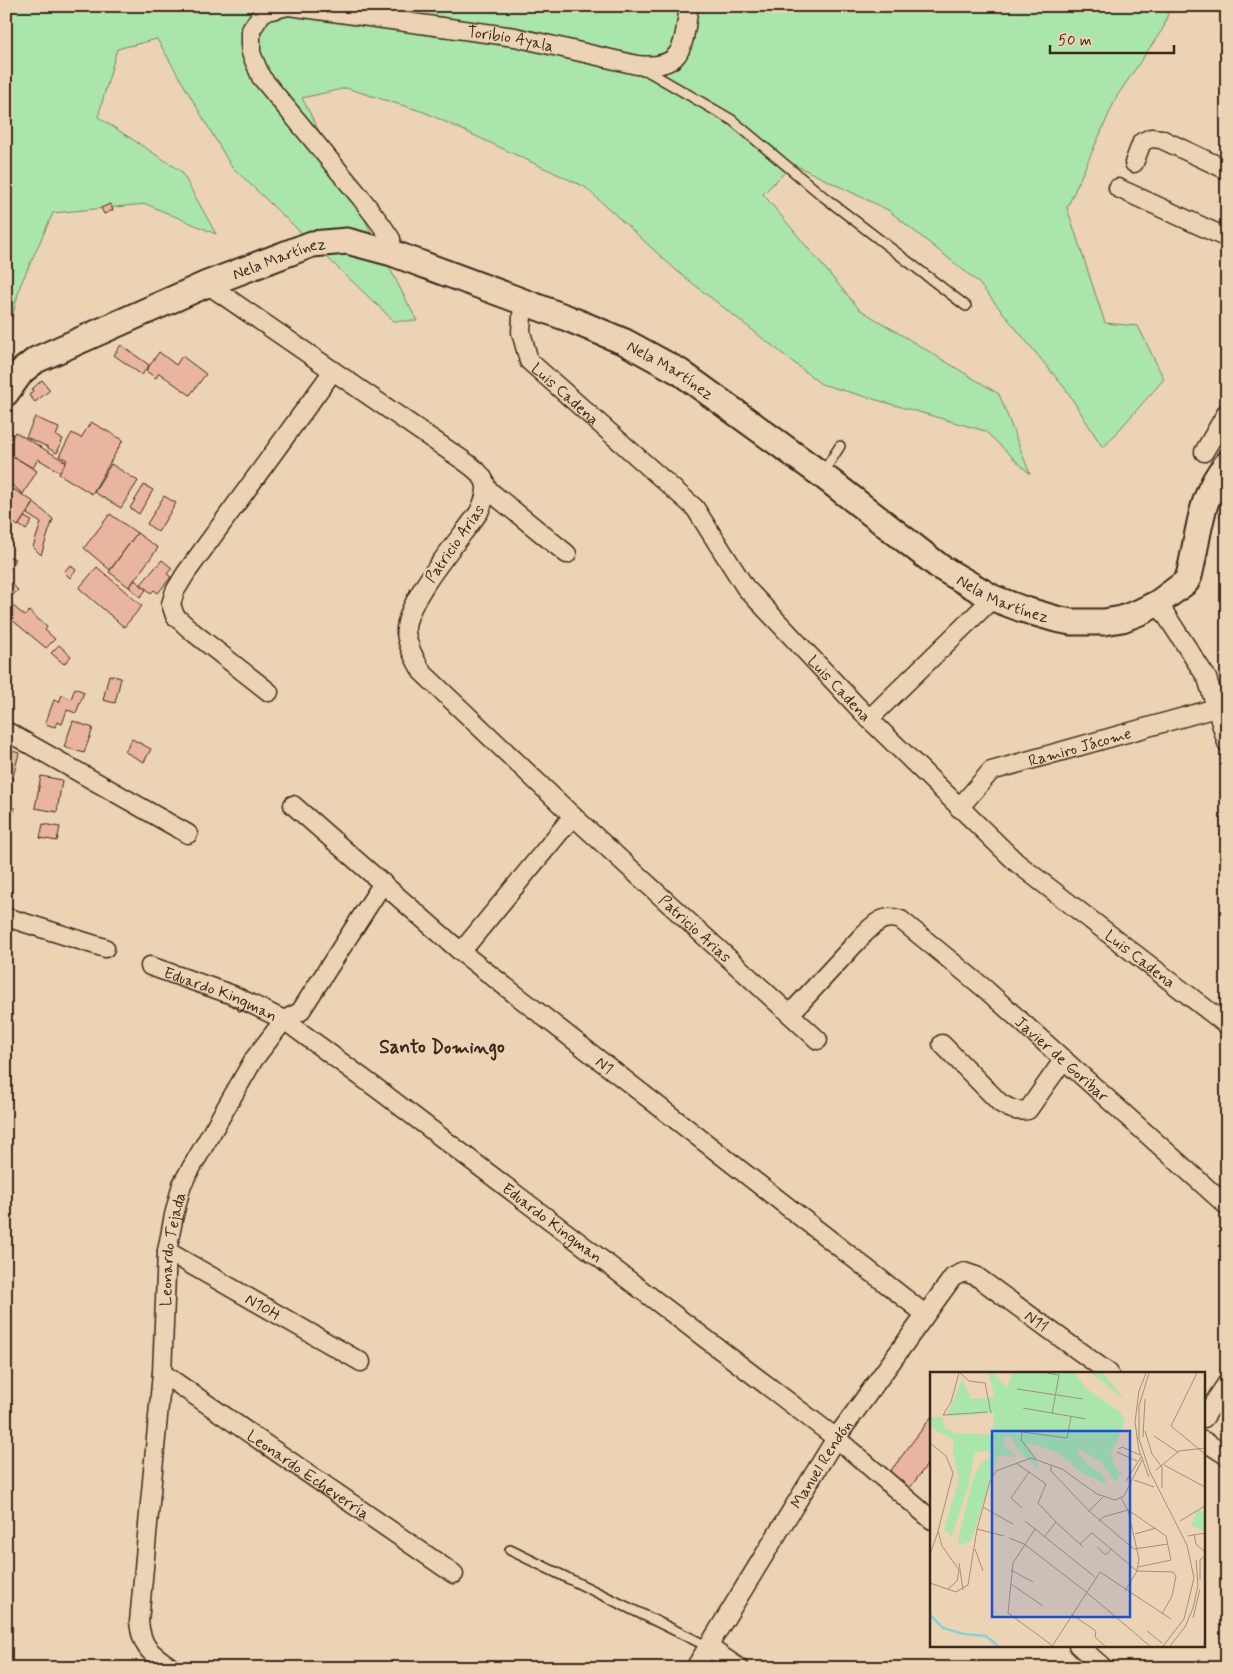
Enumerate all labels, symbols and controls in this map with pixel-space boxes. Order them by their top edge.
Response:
street label: Toribio Ayala [466,22,556,58]
scale bar [1050,22,1174,54]
text: 50 m [1058,31,1092,51]
street label: Nela Martínez [230,234,327,285]
street label: Nela Martínez [623,336,718,405]
street label: Luis Cadena [526,359,603,430]
street label: Patricio Arias [420,500,490,587]
street label: Nela Martínez [952,570,1051,628]
street label: Luis Cadena [802,651,875,727]
street label: Ramiro Jácome [1026,723,1134,772]
street label: Patricio Arias [654,891,735,968]
street label: Luis Cadena [1100,926,1179,993]
street label: Eduardo Kingman [161,963,280,1027]
street label: Javier de Goribar [1010,1012,1113,1107]
district label: Santo Domingo [379,1035,505,1061]
street label: N1 [591,1052,618,1079]
street label: Eduardo Kingman [497,1178,606,1268]
street label: Leonardo Tejada [156,1190,191,1307]
street label: N10H [241,1289,284,1326]
street label: N11 [1020,1306,1052,1337]
inset map [930,1372,1206,1646]
street label: Manuel Rendón [786,1416,858,1513]
street label: Leonardo Echeverría [242,1426,373,1525]

